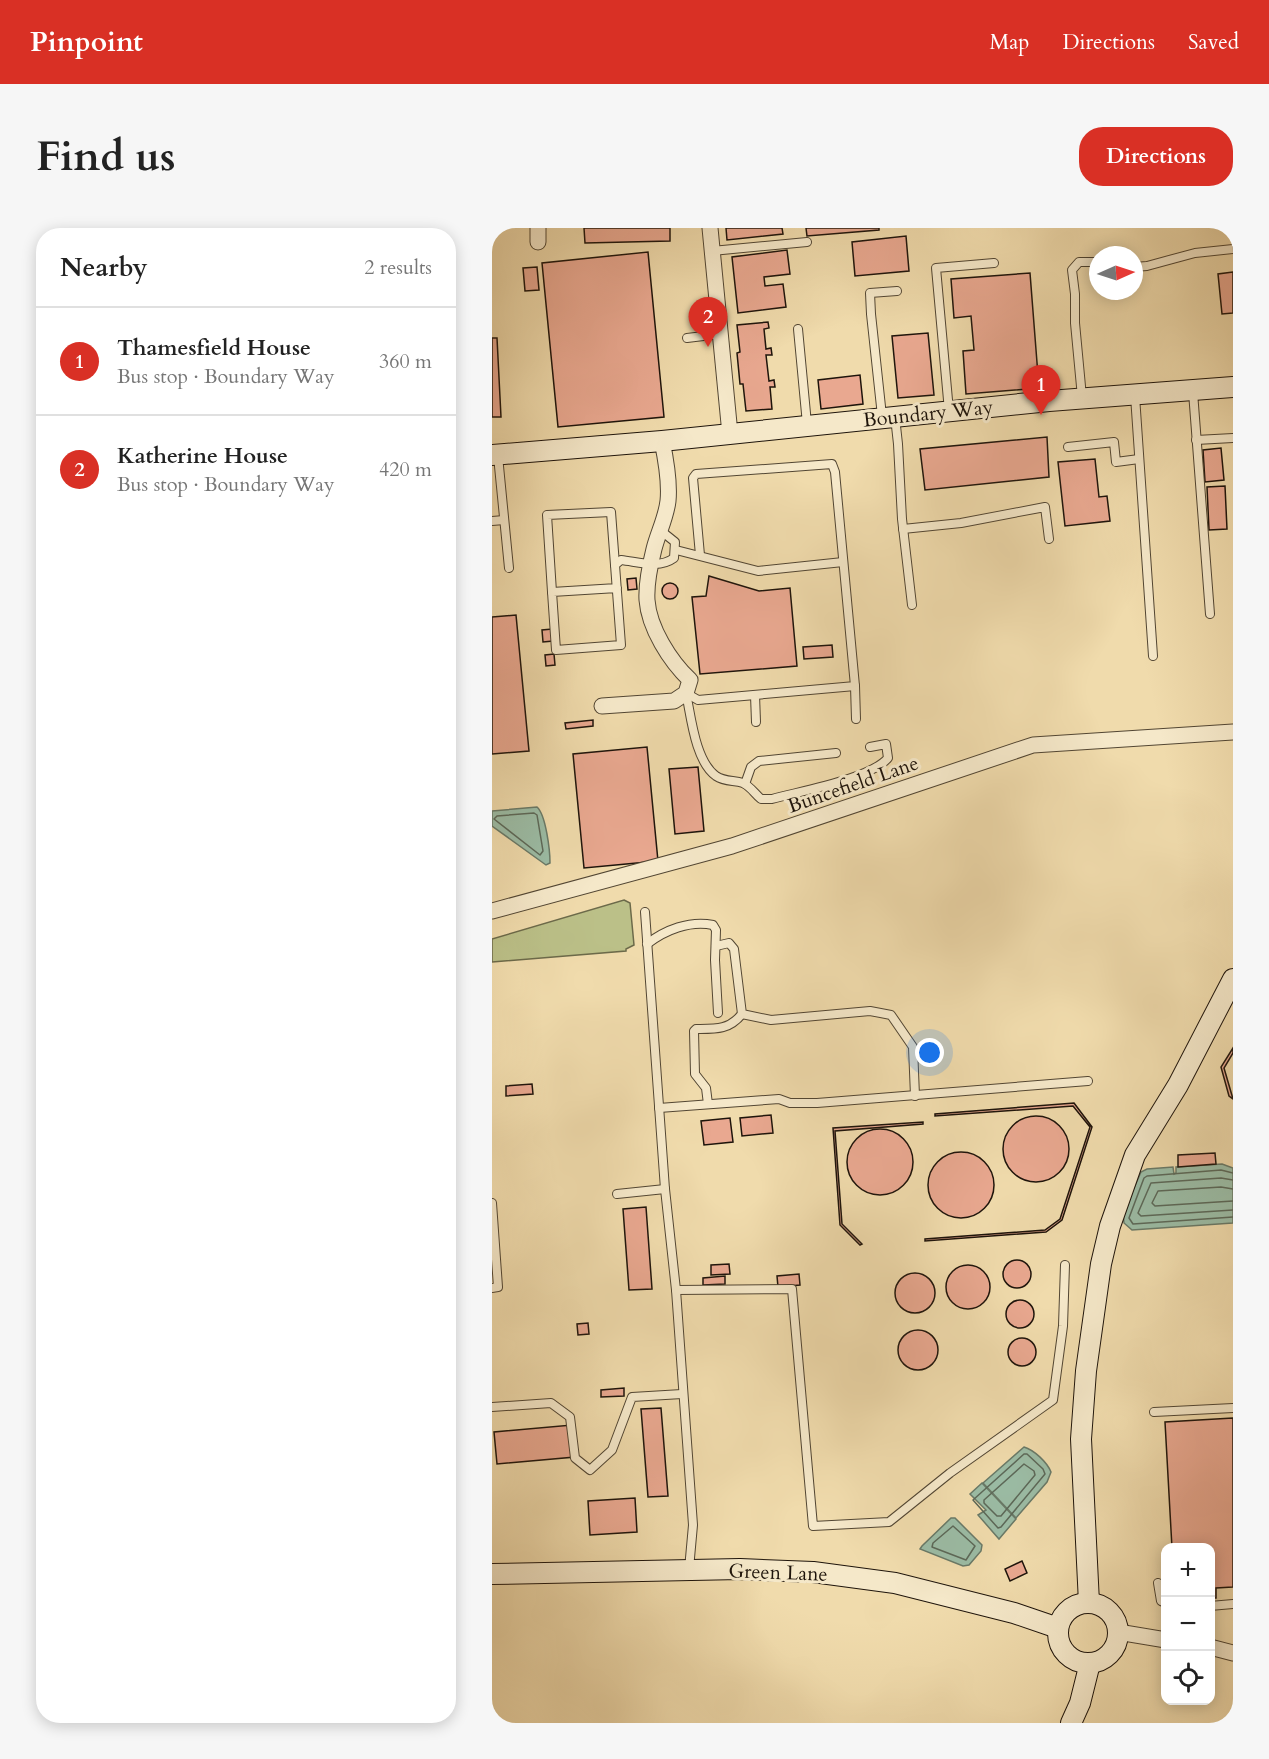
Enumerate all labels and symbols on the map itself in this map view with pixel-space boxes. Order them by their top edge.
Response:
north arrow [1089,246,1143,300]
pin: 2 [688,298,728,347]
pin: 1 [1022,366,1060,415]
street label: Boundary Way [862,393,995,434]
street label: Buncefield Lane [784,749,922,820]
your location [915,1038,944,1067]
street label: Green Lane [728,1557,828,1588]

